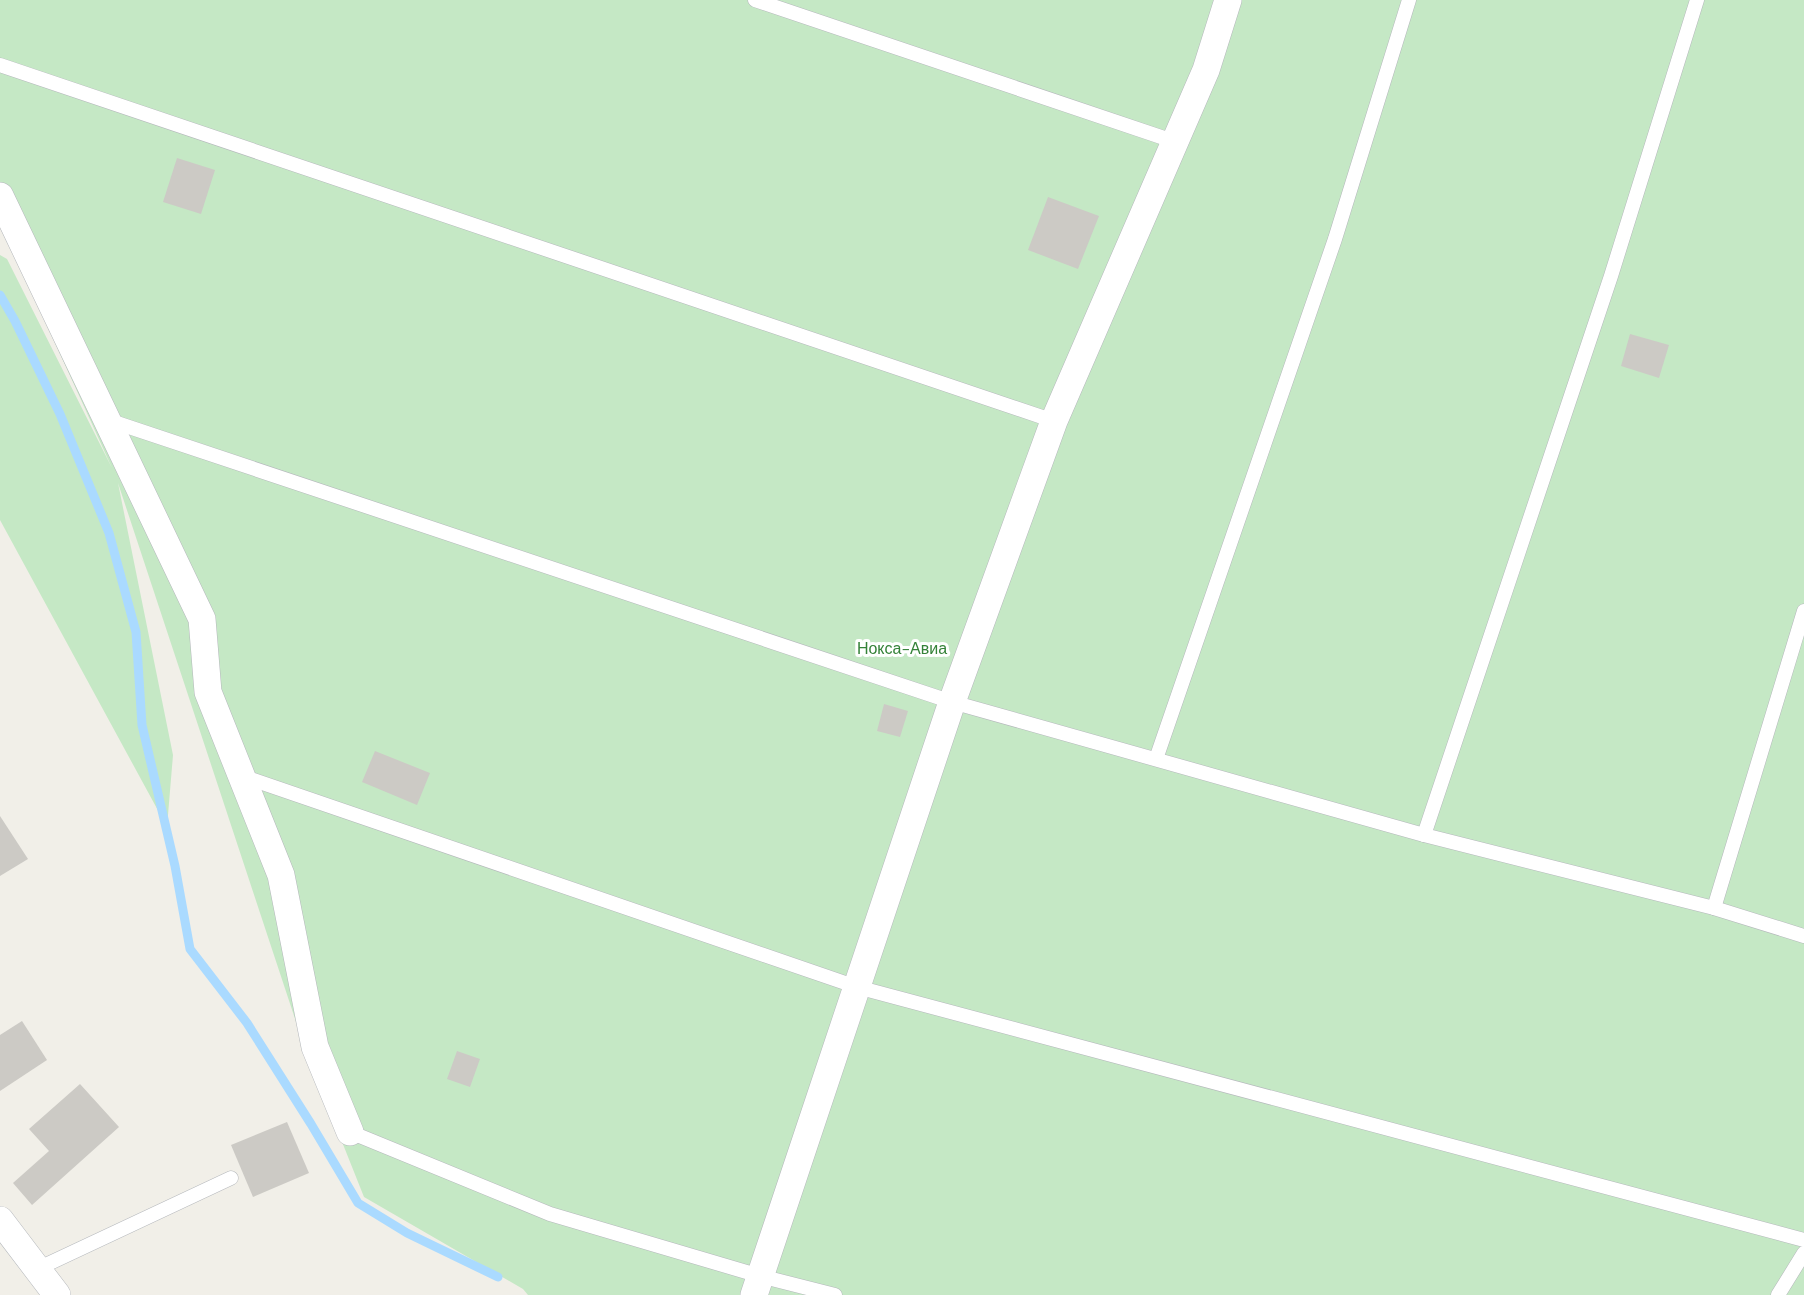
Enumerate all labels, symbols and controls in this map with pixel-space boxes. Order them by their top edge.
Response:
park label: Нокса-Авиа [857,638,947,659]

